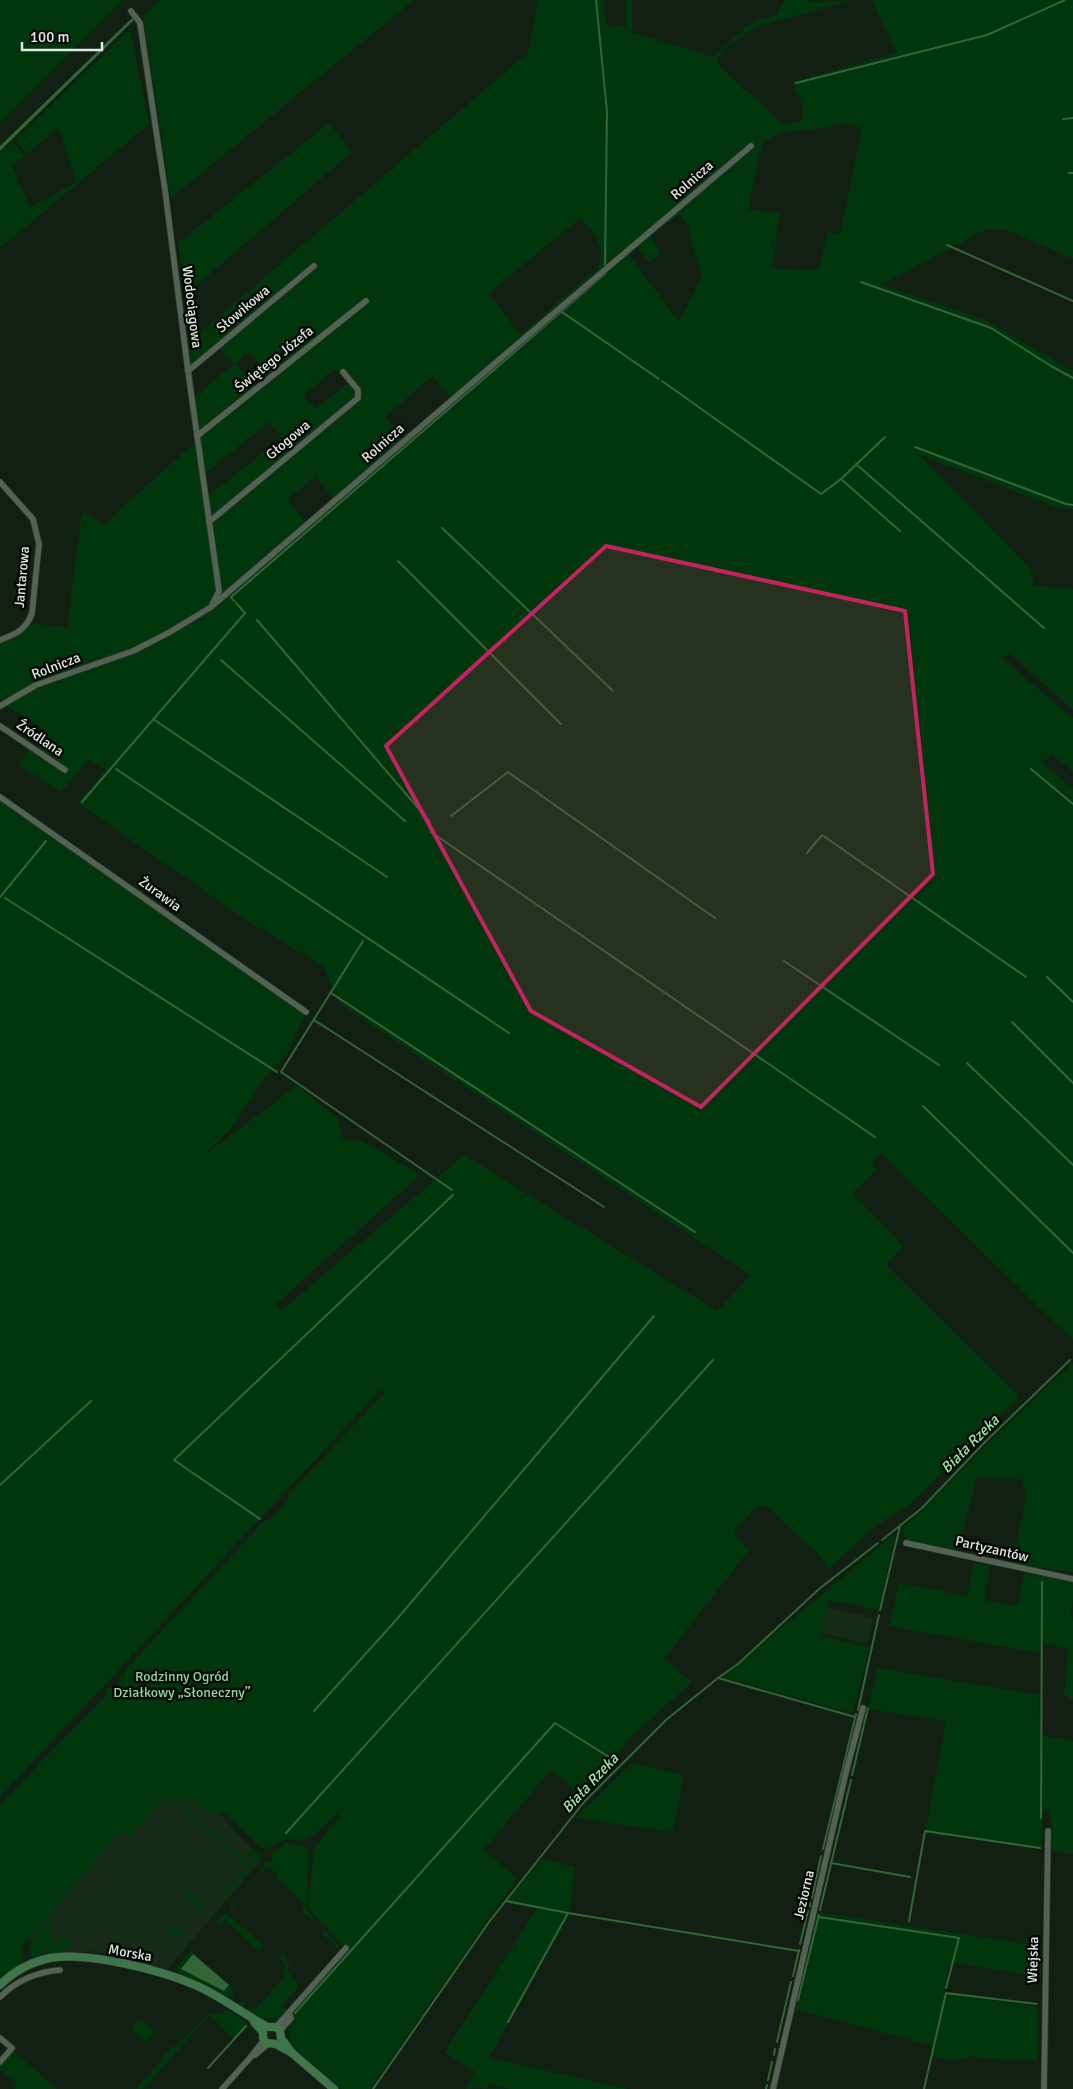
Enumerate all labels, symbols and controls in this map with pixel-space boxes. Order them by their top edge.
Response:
scale bar [22,20,102,52]
text: 100 m [30,28,70,46]
street label: Rolnicza [667,157,717,203]
street label: Wodociągowa [179,265,205,349]
street label: Słowikowa [213,282,273,336]
street label: Świętego Józefa [231,322,317,396]
street label: Głogowa [262,417,314,463]
street label: Rolnicza [358,420,408,466]
street label: Jantarowa [11,546,33,608]
street label: Rolnicza [29,649,83,683]
street label: Źródlana [13,716,67,760]
street label: Żurawia [135,873,185,915]
water label: Biała Rzeka [937,1411,1003,1477]
street label: Partyzantów [954,1532,1030,1566]
park label: Rodzinny Ogród Działkowy „Słoneczny” [113,1668,251,1701]
water label: Biała Rzeka [558,1749,622,1816]
street label: Jeziorna [790,1868,818,1922]
street label: Wiejska [1024,1936,1042,1984]
street label: Morska [107,1941,153,1965]

